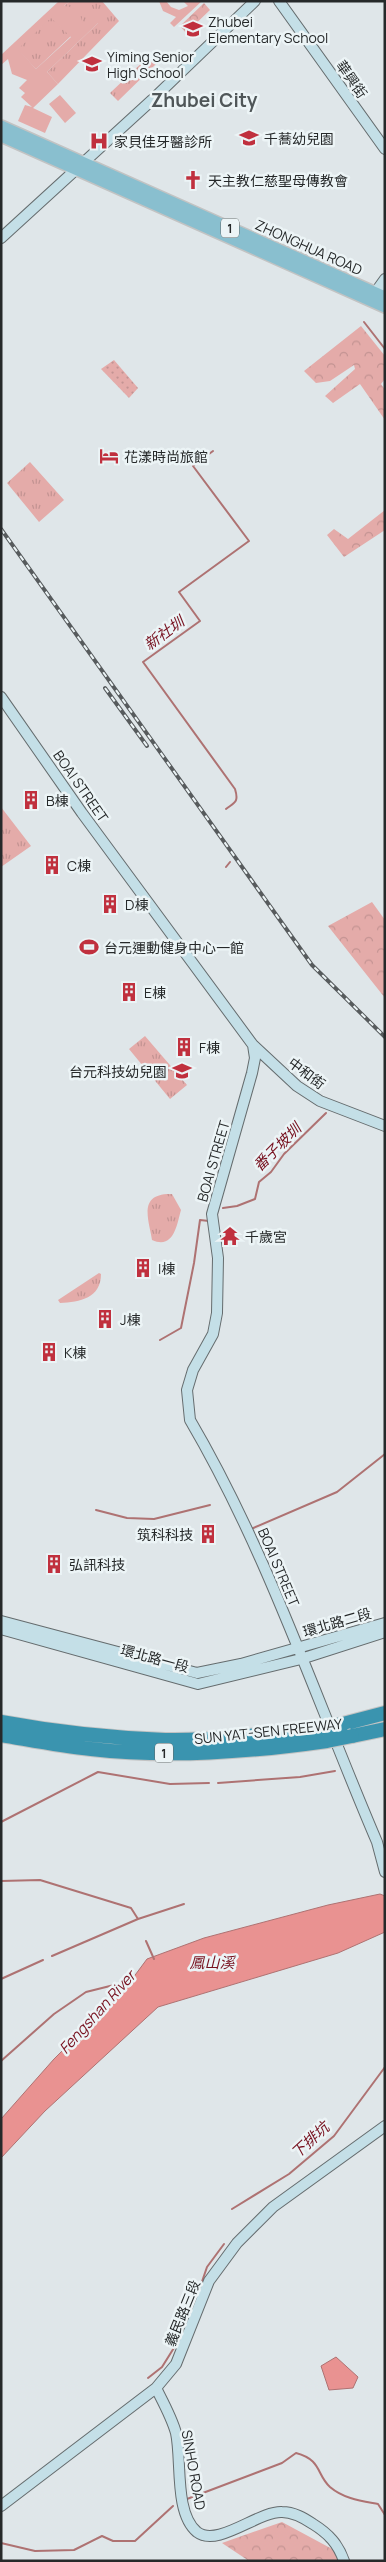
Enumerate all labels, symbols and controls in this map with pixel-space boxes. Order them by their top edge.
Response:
place label: Zhubei Elementary School [208,12,328,47]
school or university icon: Zhubei Elementary School [182,18,204,40]
place label: Yiming Senior High School [107,47,194,82]
school or university icon: Yiming Senior High School [81,53,103,75]
street label: 華興街 [332,56,372,102]
district label: Zhubei City [151,87,258,113]
school or university icon: 千蕎幼兒園 [238,127,260,149]
place label: 千蕎幼兒園 [264,129,334,148]
hospital icon: 家貝佳牙醫診所 [88,130,110,152]
place label: 家貝佳牙醫診所 [114,132,212,151]
church icon: 天主教仁慈聖母傳教會 [182,169,204,191]
place label: 天主教仁慈聖母傳教會 [208,171,348,190]
street label: ZHONGHUA ROAD [252,215,366,279]
road number: 1 [221,218,239,238]
hotel icon: 花漾時尚旅館 [98,445,120,467]
place label: 花漾時尚旅館 [124,447,208,466]
water label: 新社圳 [140,610,190,655]
street label: BOAI STREET [49,746,113,826]
building icon: B棟 [20,789,42,811]
place label: B棟 [46,791,69,810]
building icon: C棟 [41,854,63,876]
place label: C棟 [67,856,91,875]
building icon: D棟 [99,893,121,915]
place label: D棟 [125,895,148,914]
sports icon: 台元運動健身中心一館 [78,936,100,958]
place label: 台元運動健身中心一館 [104,938,244,957]
building icon: E棟 [118,981,140,1003]
place label: E棟 [144,983,166,1002]
building icon: F棟 [173,1036,195,1058]
place label: F棟 [199,1038,220,1057]
street label: 中和街 [285,1053,329,1093]
school or university icon: 台元科技幼兒園 [171,1060,193,1082]
place label: 台元科技幼兒園 [69,1062,167,1081]
water label: 番子坡圳 [248,1117,307,1176]
street label: BOAI STREET [192,1118,234,1204]
temple icon: 千歲宮 [219,1225,241,1247]
place label: 千歲宮 [245,1227,287,1246]
building icon: I棟 [132,1257,154,1279]
place label: I棟 [158,1259,175,1278]
building icon: J棟 [94,1308,116,1330]
place label: J棟 [120,1310,141,1329]
building icon: K棟 [38,1341,60,1363]
place label: K棟 [64,1343,86,1362]
building icon: 筑科科技 [197,1523,219,1545]
place label: 筑科科技 [137,1525,193,1544]
street label: BOAI STREET [254,1525,304,1610]
building icon: 弘訊科技 [43,1553,65,1575]
place label: 弘訊科技 [69,1555,125,1574]
street label: 環北路二段 [301,1603,373,1641]
street label: 環北路一段 [119,1640,191,1676]
street label: SUN YAT-SEN FREEWAY [193,1714,343,1748]
road number: 1 [155,1744,173,1762]
water label: 鳳山溪 [189,1952,236,1973]
water label: Fengshan River [54,1964,142,2058]
water label: 下排坑 [286,2116,335,2163]
street label: 義民路三段 [160,2277,204,2349]
street label: SINHO ROAD [178,2428,210,2512]

